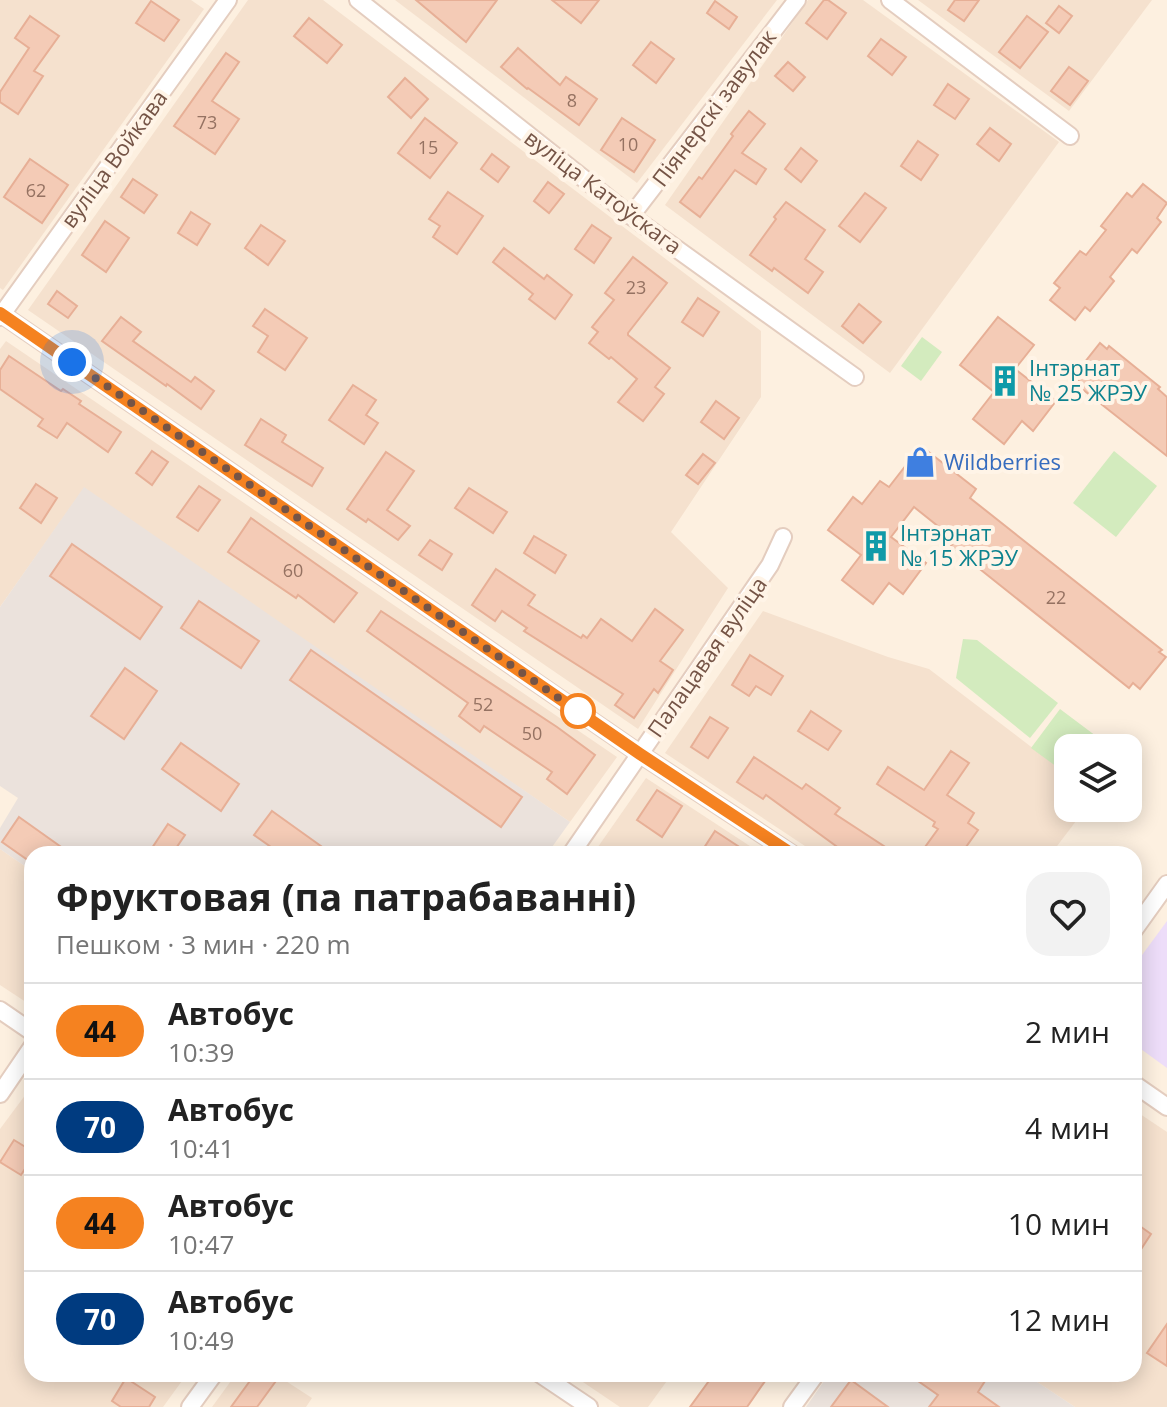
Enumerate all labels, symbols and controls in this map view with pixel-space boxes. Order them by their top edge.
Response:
street label: Піянерскі завулак [644,22,783,192]
street label: вуліца Войкава [53,84,173,233]
house number: 8 [567,88,577,112]
house number: 73 [197,110,217,134]
street label: вуліца Катоўскага [519,122,688,260]
house number: 10 [618,132,638,156]
house number: 15 [418,135,438,159]
house number: 62 [26,178,46,202]
house number: 23 [626,275,646,299]
your location [52,342,92,382]
place label: Інтэрнат № 25 ЖРЭУ [1029,352,1148,407]
building icon: Інтэрнат № 25 ЖРЭУ [988,364,1022,398]
shop icon: Wildberries [903,445,937,479]
place label: Wildberries [944,446,1061,476]
place label: Інтэрнат № 15 ЖРЭУ [900,517,1019,572]
building icon: Інтэрнат № 15 ЖРЭУ [859,529,893,563]
house number: 60 [283,558,303,582]
street label: Палацавая вуліца [640,570,773,743]
house number: 22 [1046,585,1066,609]
house number: 52 [473,692,493,716]
unlabelled marker [561,694,595,728]
house number: 50 [522,721,542,745]
map controls [1054,734,1142,822]
button: layers [1054,734,1142,822]
text: Фруктовая (па патрабаванні) [56,870,636,922]
button: heart [1026,872,1110,956]
text: Пешком · 3 мин · 220 m [56,926,351,962]
text: Автобус [168,993,294,1034]
text: 2 мин [1025,1011,1110,1052]
text: 44 [84,1012,116,1050]
text: 10:39 [168,1034,234,1070]
text: Автобус [168,1089,294,1130]
text: 4 мин [1025,1107,1110,1148]
text: 70 [84,1108,116,1146]
text: 10:41 [168,1130,234,1166]
text: Автобус [168,1185,294,1226]
text: 10 мин [1008,1203,1110,1244]
text: 44 [84,1204,116,1242]
text: 10:47 [168,1226,234,1262]
text: Автобус [168,1281,294,1322]
text: 12 мин [1008,1299,1110,1340]
text: 70 [84,1300,116,1338]
text: 10:49 [168,1322,234,1358]

